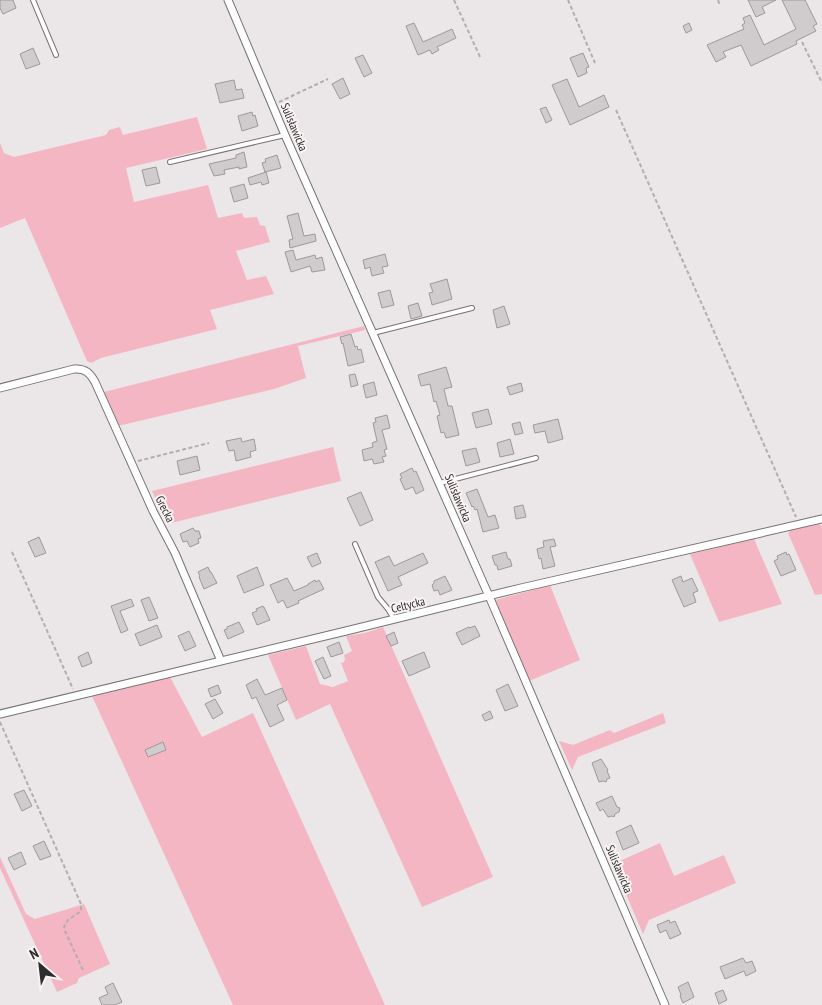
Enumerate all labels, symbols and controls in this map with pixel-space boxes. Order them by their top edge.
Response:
street label: Sulisławicka [278,100,311,153]
street label: Sulisławicka [442,471,475,524]
street label: Grecka [152,493,179,525]
street label: Celtycka [389,593,427,616]
street label: Sulisławicka [603,842,636,895]
north arrow [15,940,65,990]
text: N [26,944,41,963]

